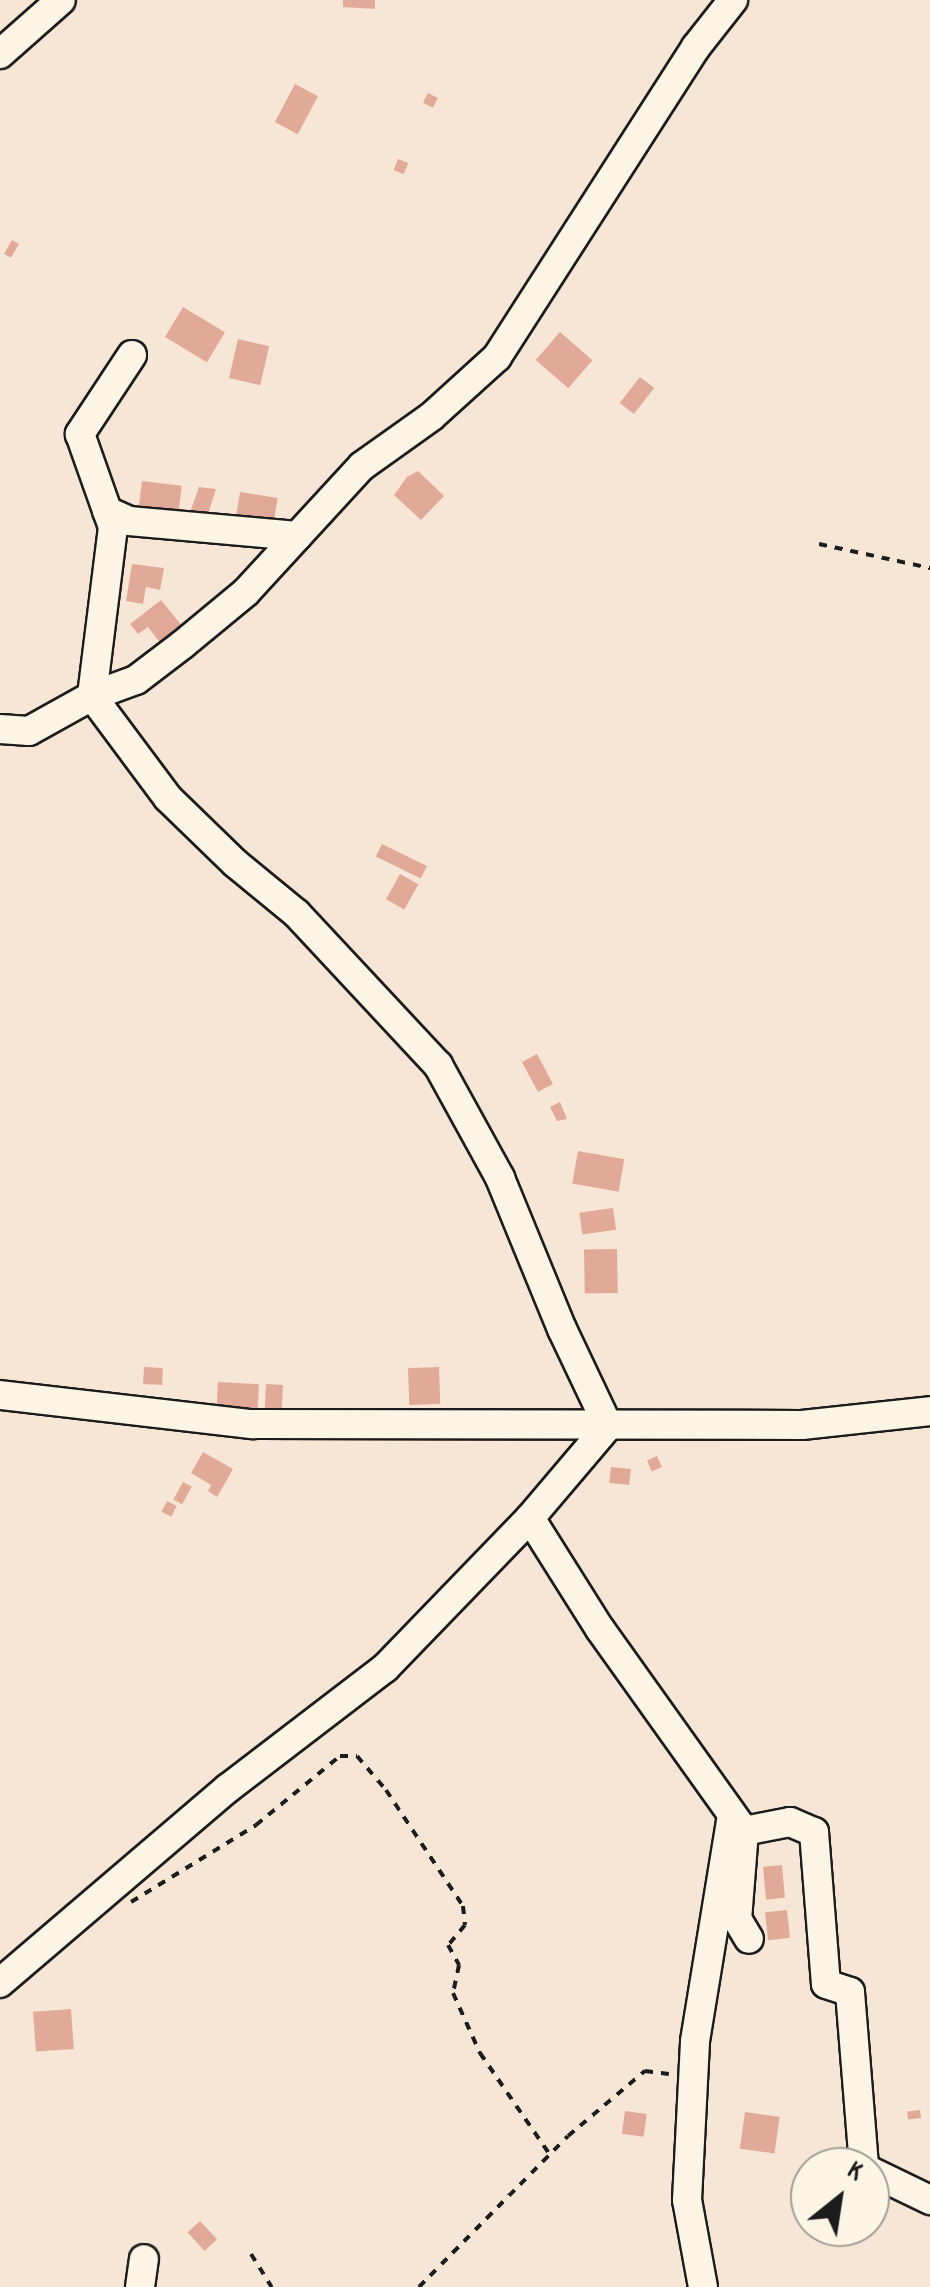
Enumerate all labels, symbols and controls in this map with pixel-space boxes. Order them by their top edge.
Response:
north arrow [790,2147,890,2247]
text: K [838,2152,870,2193]

